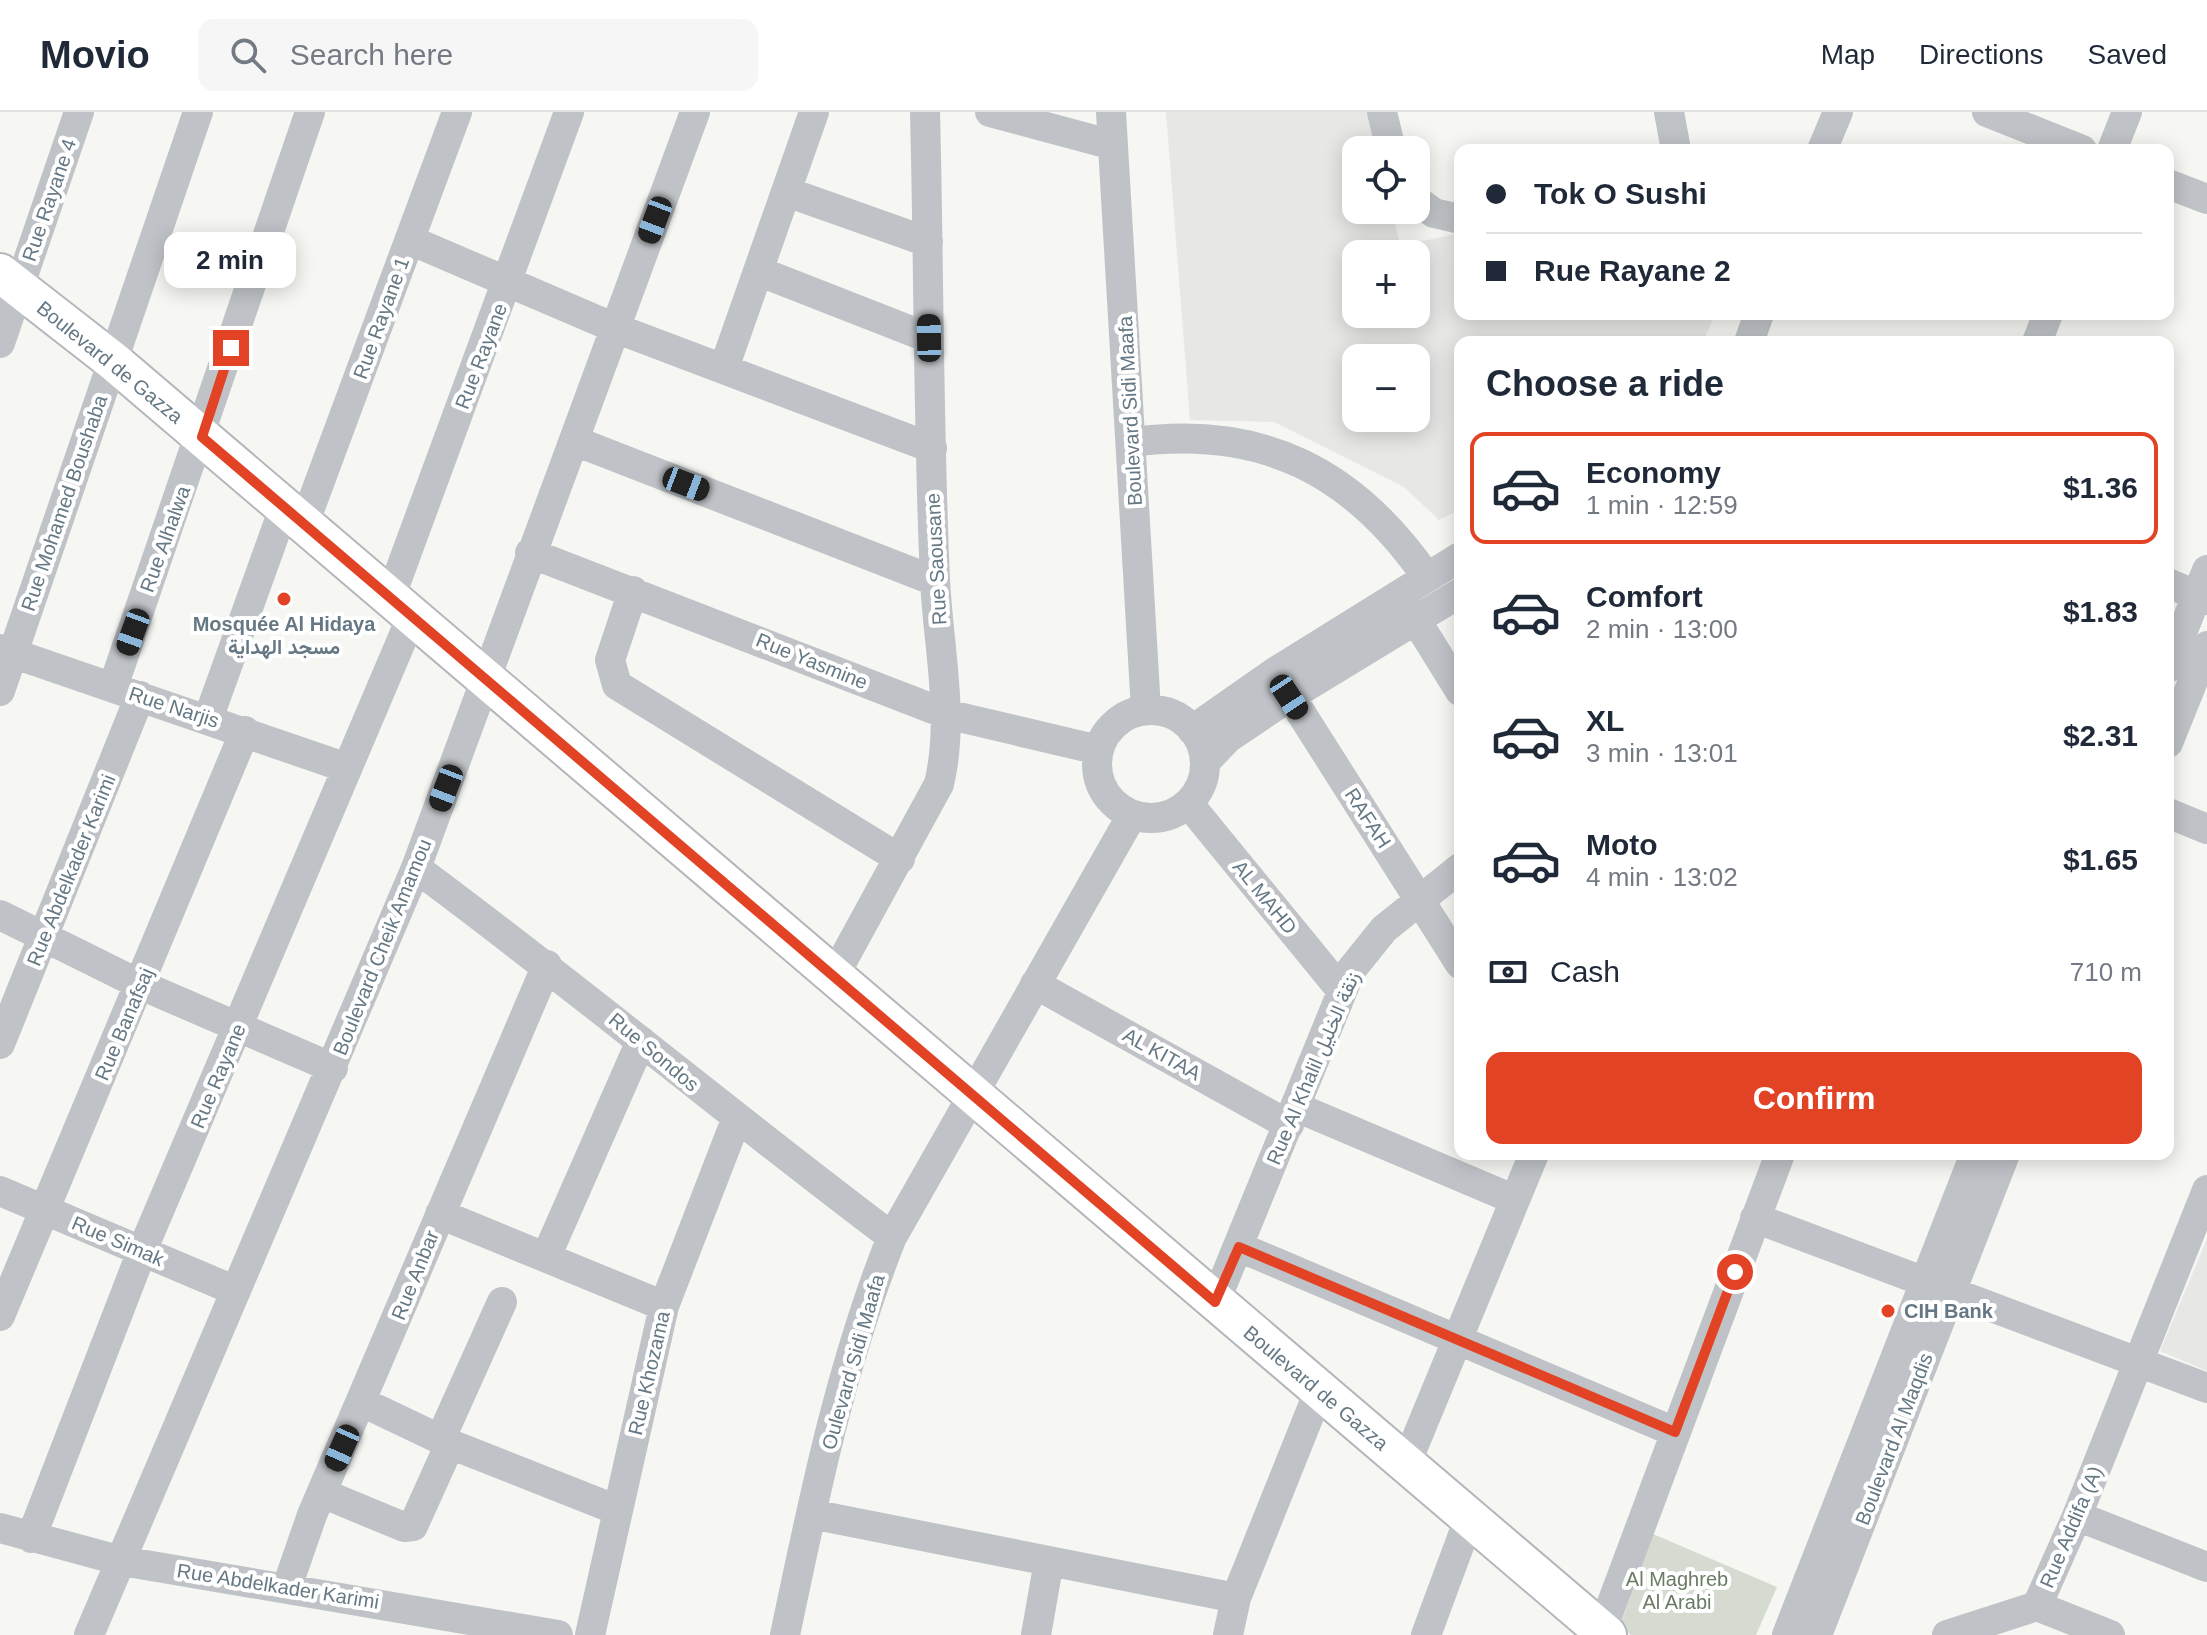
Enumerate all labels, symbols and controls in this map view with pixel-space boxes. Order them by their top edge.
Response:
search box [198,19,758,91]
icon: search [226,33,270,77]
text: Movio [40,34,150,76]
text: Search here [290,38,453,71]
text: Map [1821,39,1875,70]
text: Directions [1919,39,2044,70]
text: Saved [2088,39,2167,70]
street label: Rue Rayane 4 [18,136,80,264]
map controls [1342,136,1430,432]
button: locate [1342,136,1430,224]
text: Tok O Sushi [1534,177,1707,210]
car [635,193,675,247]
callout: 2 min [165,232,297,288]
button: + [1342,240,1430,328]
text: 2 min [196,245,264,275]
street label: Rue Rayane 1 [349,254,413,382]
text: Rue Rayane 2 [1534,254,1731,287]
street label: Boulevard de Gazza [33,296,188,428]
street label: Rue Rayane [451,300,511,412]
car [917,314,941,362]
street label: Boulevard Sidi Maafa [1114,315,1146,507]
route end [213,330,249,366]
button: − [1342,344,1430,432]
text: Choose a ride [1486,363,1724,404]
street label: Rue Mohamed Boushaba [17,391,112,614]
icon: car [1490,452,1562,524]
text: Economy [1586,456,1721,489]
car [659,464,713,504]
text: $1.36 [2063,471,2138,504]
street label: Rue Alhalwa [136,482,195,595]
text: 1 min · 12:59 [1586,490,1738,520]
street label: Rue Saousane [922,492,950,626]
icon: car [1490,576,1562,648]
text: Comfort [1586,580,1703,613]
marker: Mosquée Al Hidaya مسجد الهداية [275,590,293,608]
text: $1.83 [2063,595,2138,628]
car [114,605,152,659]
place label: Mosquée Al Hidaya مسجد الهداية [193,613,376,660]
text: 2 min · 13:00 [1586,614,1738,644]
street label: Rue Yasmine [753,629,871,693]
car [1266,670,1312,724]
street label: Rue Narjis [126,682,222,732]
icon: car [1490,700,1562,772]
text: XL [1586,704,1624,737]
text: $2.31 [2063,719,2138,752]
text: 3 min · 13:01 [1586,738,1738,768]
car [426,761,466,815]
street label: Rue Abdelkader Karimi [22,771,120,969]
street label: RAFAH [1341,784,1395,852]
icon: car [1490,824,1562,896]
text: Moto [1586,828,1658,861]
street label: Boulevard Cheik Amamou [328,836,436,1058]
text: $1.65 [2063,843,2138,876]
street label: AL MAHD [1229,856,1301,938]
text: 4 min · 13:02 [1586,862,1738,892]
icon: cash [1486,950,1530,994]
text: Cash [1550,955,1620,988]
text: 710 m [2070,957,2142,987]
street label: Rue Banafsaj [90,964,158,1084]
street label: Rue Al Khalil زنقة الخليل [1262,968,1366,1169]
street label: Rue Sondos [605,1008,703,1096]
street label: Rue Rayane [186,1021,250,1131]
street label: AL KITAA [1119,1024,1205,1085]
button: Confirm [1486,1052,2142,1144]
street label: Rue Simak [69,1212,168,1271]
street label: Rue Anbar [387,1227,443,1323]
route start [1717,1254,1753,1290]
street label: Oulevard Sidi Maafa [817,1271,889,1452]
place label: CIH Bank [1904,1300,1994,1322]
marker: CIH Bank [1879,1302,1897,1320]
street label: Rue Khozama [624,1308,674,1437]
street label: Boulevard de Gazza [1240,1321,1393,1455]
street label: Boulevard Al Maqdis [1851,1350,1937,1528]
car [321,1421,363,1475]
street label: Rue Addifa (A) [2035,1463,2107,1591]
street label: Rue Abdelkader Karimi [175,1559,381,1613]
park label: Al Maghreb Al Arabi [1626,1568,1728,1613]

